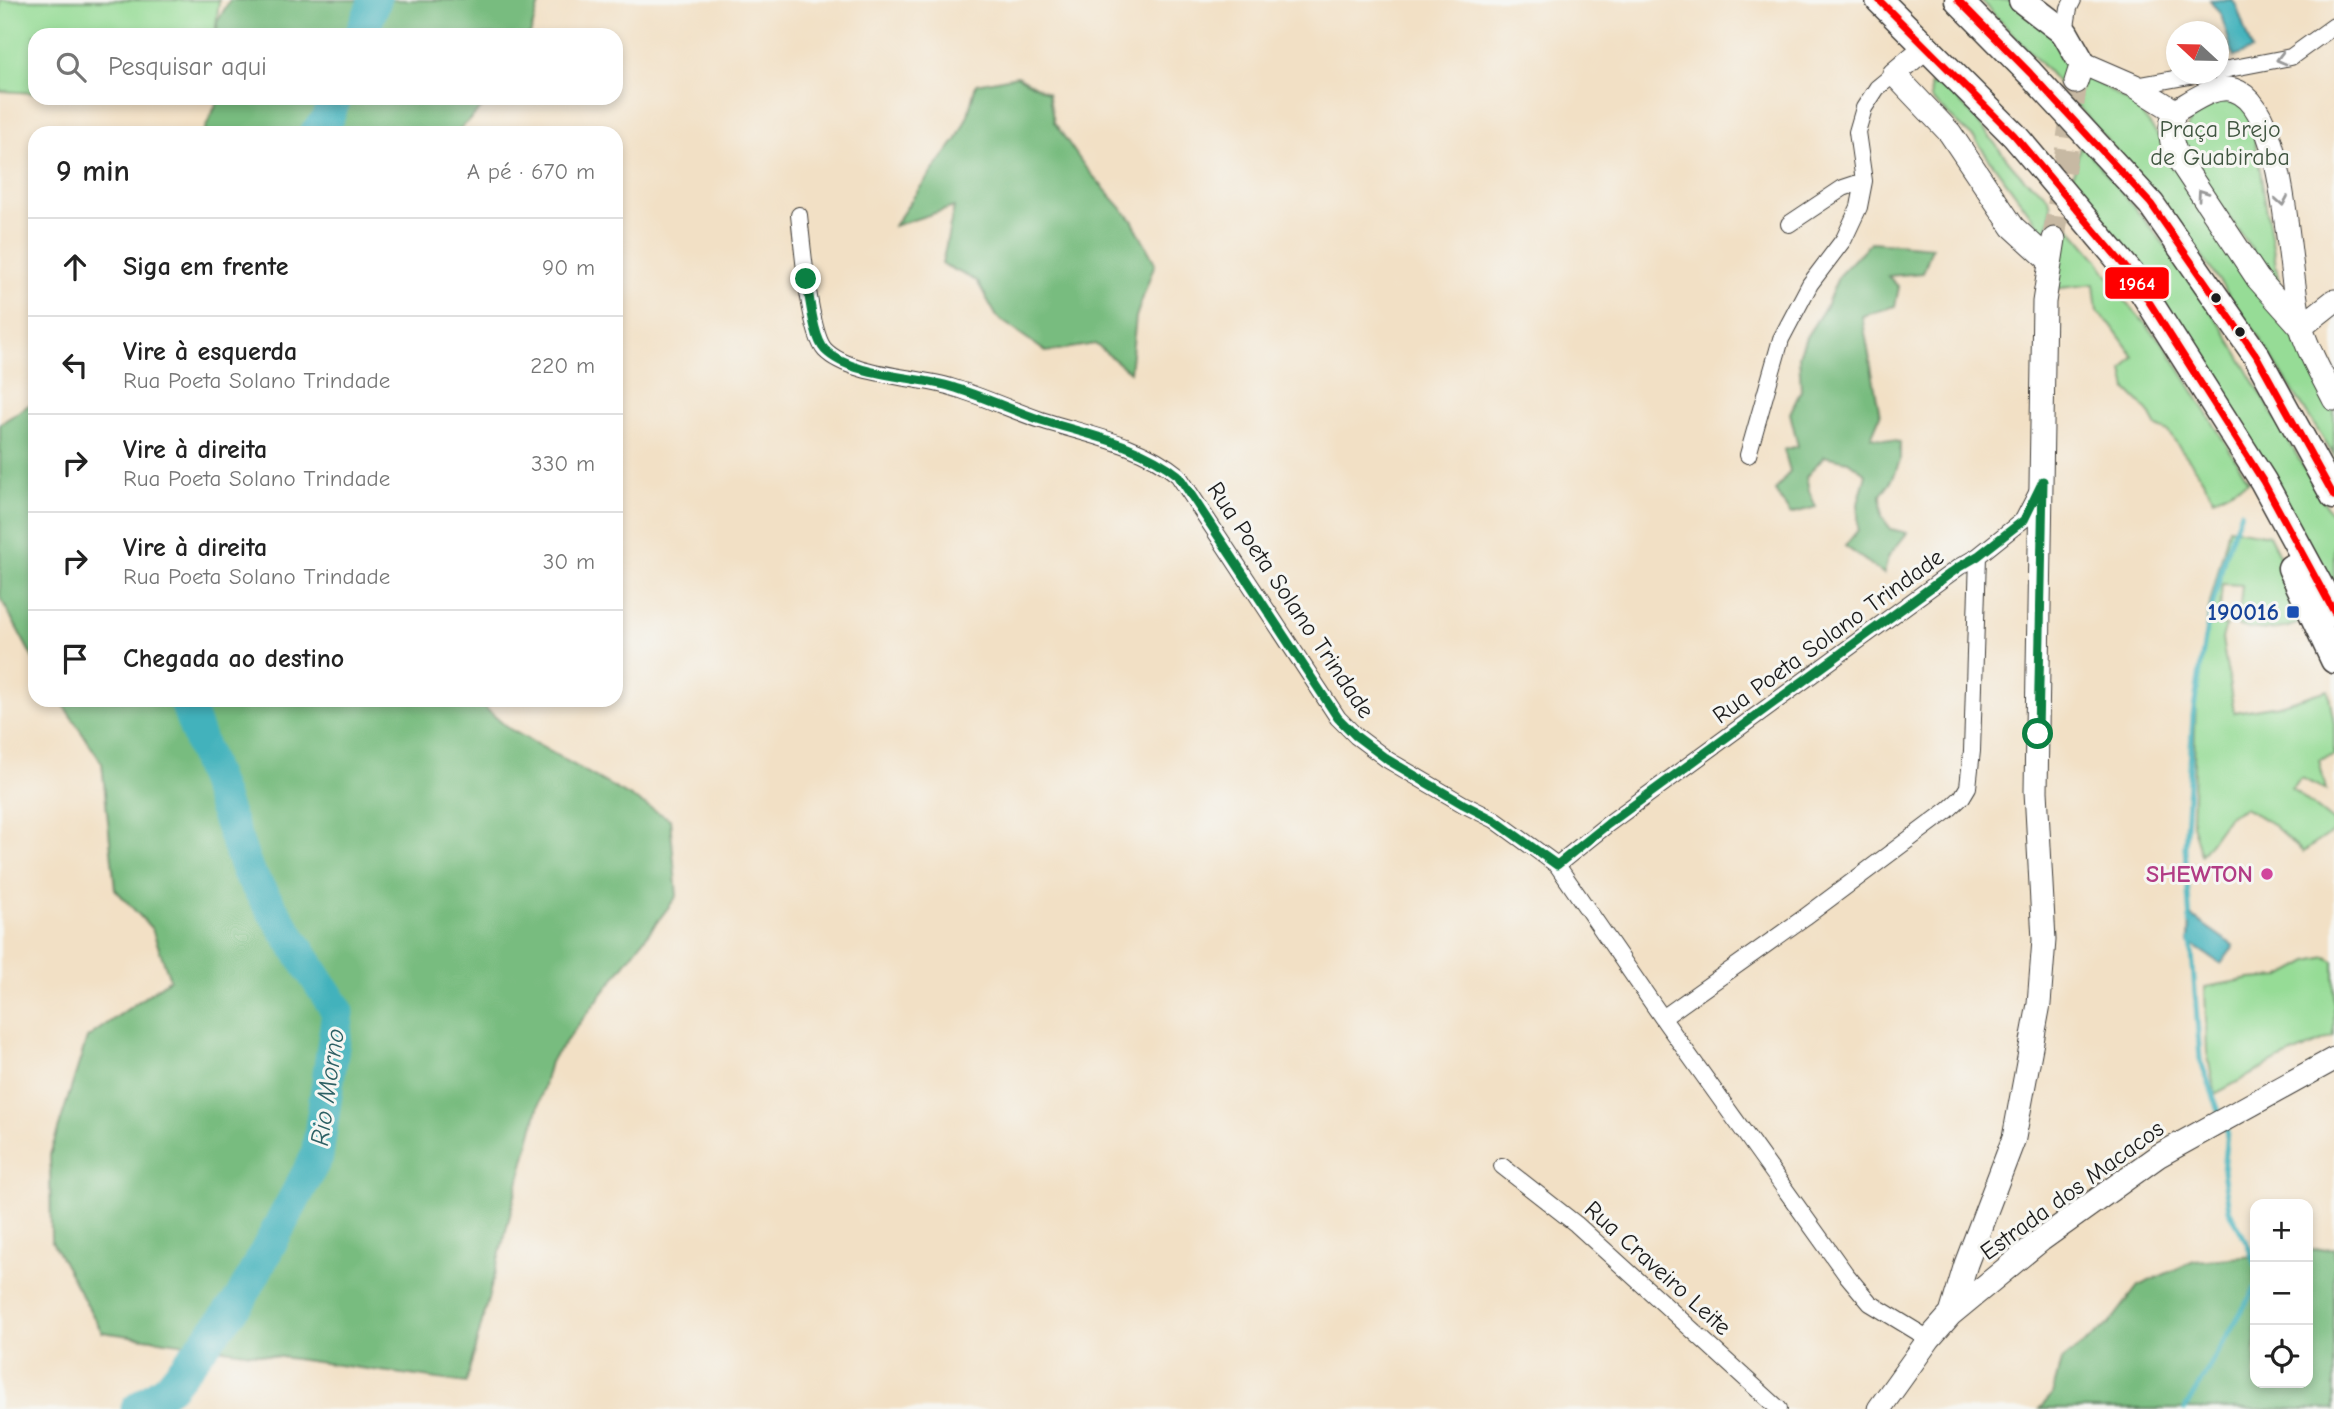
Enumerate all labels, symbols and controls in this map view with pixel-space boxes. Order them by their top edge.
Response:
north arrow [2166,21,2229,84]
search box [28,28,623,105]
icon: search [52,48,90,86]
one-way arrow [2275,51,2287,65]
text: Pesquisar aqui [108,52,267,82]
park label: Praça Brejo de Guabiraba [2150,115,2290,171]
text: 9 min [56,154,130,189]
text: A pé · 670 m [467,158,595,185]
one-way arrow [2198,189,2210,202]
one-way arrow [2274,195,2289,207]
icon: ahead [56,248,94,286]
text: Siga em frente [123,252,289,282]
text: 90 m [542,254,595,281]
route end [790,263,821,294]
line badge: 1964 [2104,266,2170,300]
text: 1964 [2119,273,2155,295]
unlabelled marker [2209,291,2223,305]
unlabelled marker [2233,325,2247,339]
text: Vire à esquerda [123,337,297,367]
icon: left [56,346,94,384]
text: 220 m [530,352,595,379]
text: Rua Poeta Solano Trindade [123,367,390,394]
text: Vire à direita [123,435,267,465]
icon: right [56,444,94,482]
text: 330 m [531,450,595,477]
text: Rua Poeta Solano Trindade [123,465,390,492]
street label: Rua Poeta Solano Trindade [1201,477,1381,723]
text: Vire à direita [123,533,267,563]
icon: right [56,542,94,580]
street label: Rua Poeta Solano Trindade [1707,543,1949,729]
text: 30 m [543,548,595,575]
text: Rua Poeta Solano Trindade [123,563,390,590]
place label: 190016 [2208,598,2279,626]
marker: 190016 [2285,604,2301,620]
icon: arrive [56,640,94,678]
text: Chegada ao destino [123,644,344,674]
route start [2022,718,2053,749]
place label: SHEWTON [2146,860,2253,888]
marker: SHEWTON [2259,866,2275,882]
water label: Rio Morno [305,1027,351,1148]
street label: Estrada dos Macacos [1975,1114,2169,1266]
street label: Rua Craveiro Leite [1579,1195,1737,1341]
map controls [2250,1199,2313,1388]
button: + [2250,1199,2313,1262]
button: − [2250,1262,2313,1325]
button: locate [2250,1325,2313,1388]

